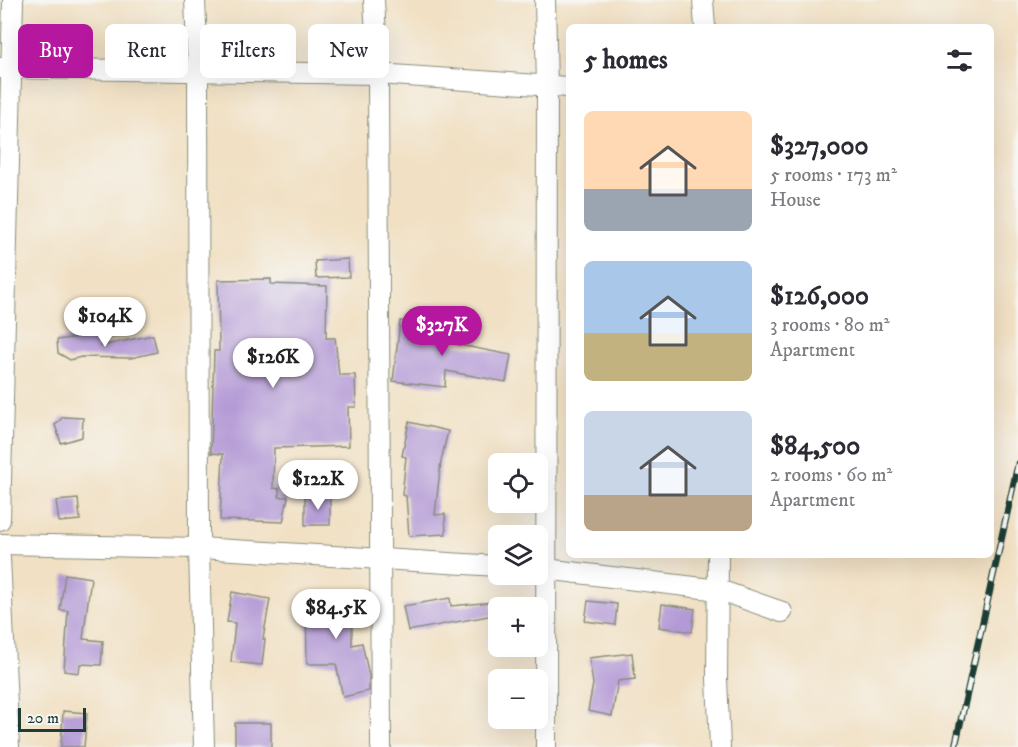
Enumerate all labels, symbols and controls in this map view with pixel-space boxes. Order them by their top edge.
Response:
chip: Buy [18,24,93,78]
chip: Rent [105,24,188,78]
chip: Filters [200,24,296,78]
chip: New [308,24,389,78]
text: 5 homes [584,44,668,77]
icon: filters [943,44,976,77]
text: $327,000 [770,130,869,163]
icon: home [632,135,704,207]
text: 5 rooms · 173 m² [770,163,897,188]
text: House [770,188,821,213]
text: $126,000 [770,280,869,313]
icon: home [632,285,704,357]
pin: $104K [63,297,147,348]
text: $104K [78,304,132,329]
pin: $327K [400,306,484,357]
text: $327K [416,313,468,338]
text: 3 rooms · 80 m² [770,313,890,338]
pin: $126K [231,338,315,389]
text: Apartment [770,338,855,363]
text: $126K [247,345,299,370]
text: $84,500 [770,430,860,463]
icon: home [632,435,704,507]
map controls [488,453,548,729]
button: locate [488,453,548,513]
pin: $122K [276,460,360,511]
text: 2 rooms · 60 m² [770,463,892,488]
text: $122K [292,467,344,492]
text: Apartment [770,488,855,513]
button: layers [488,525,548,585]
pin: $84.5K [287,589,385,640]
text: $84.5K [305,596,367,621]
button: + [488,597,548,657]
button: − [488,669,548,729]
scale bar [18,705,86,732]
text: 20 m [27,708,59,728]

